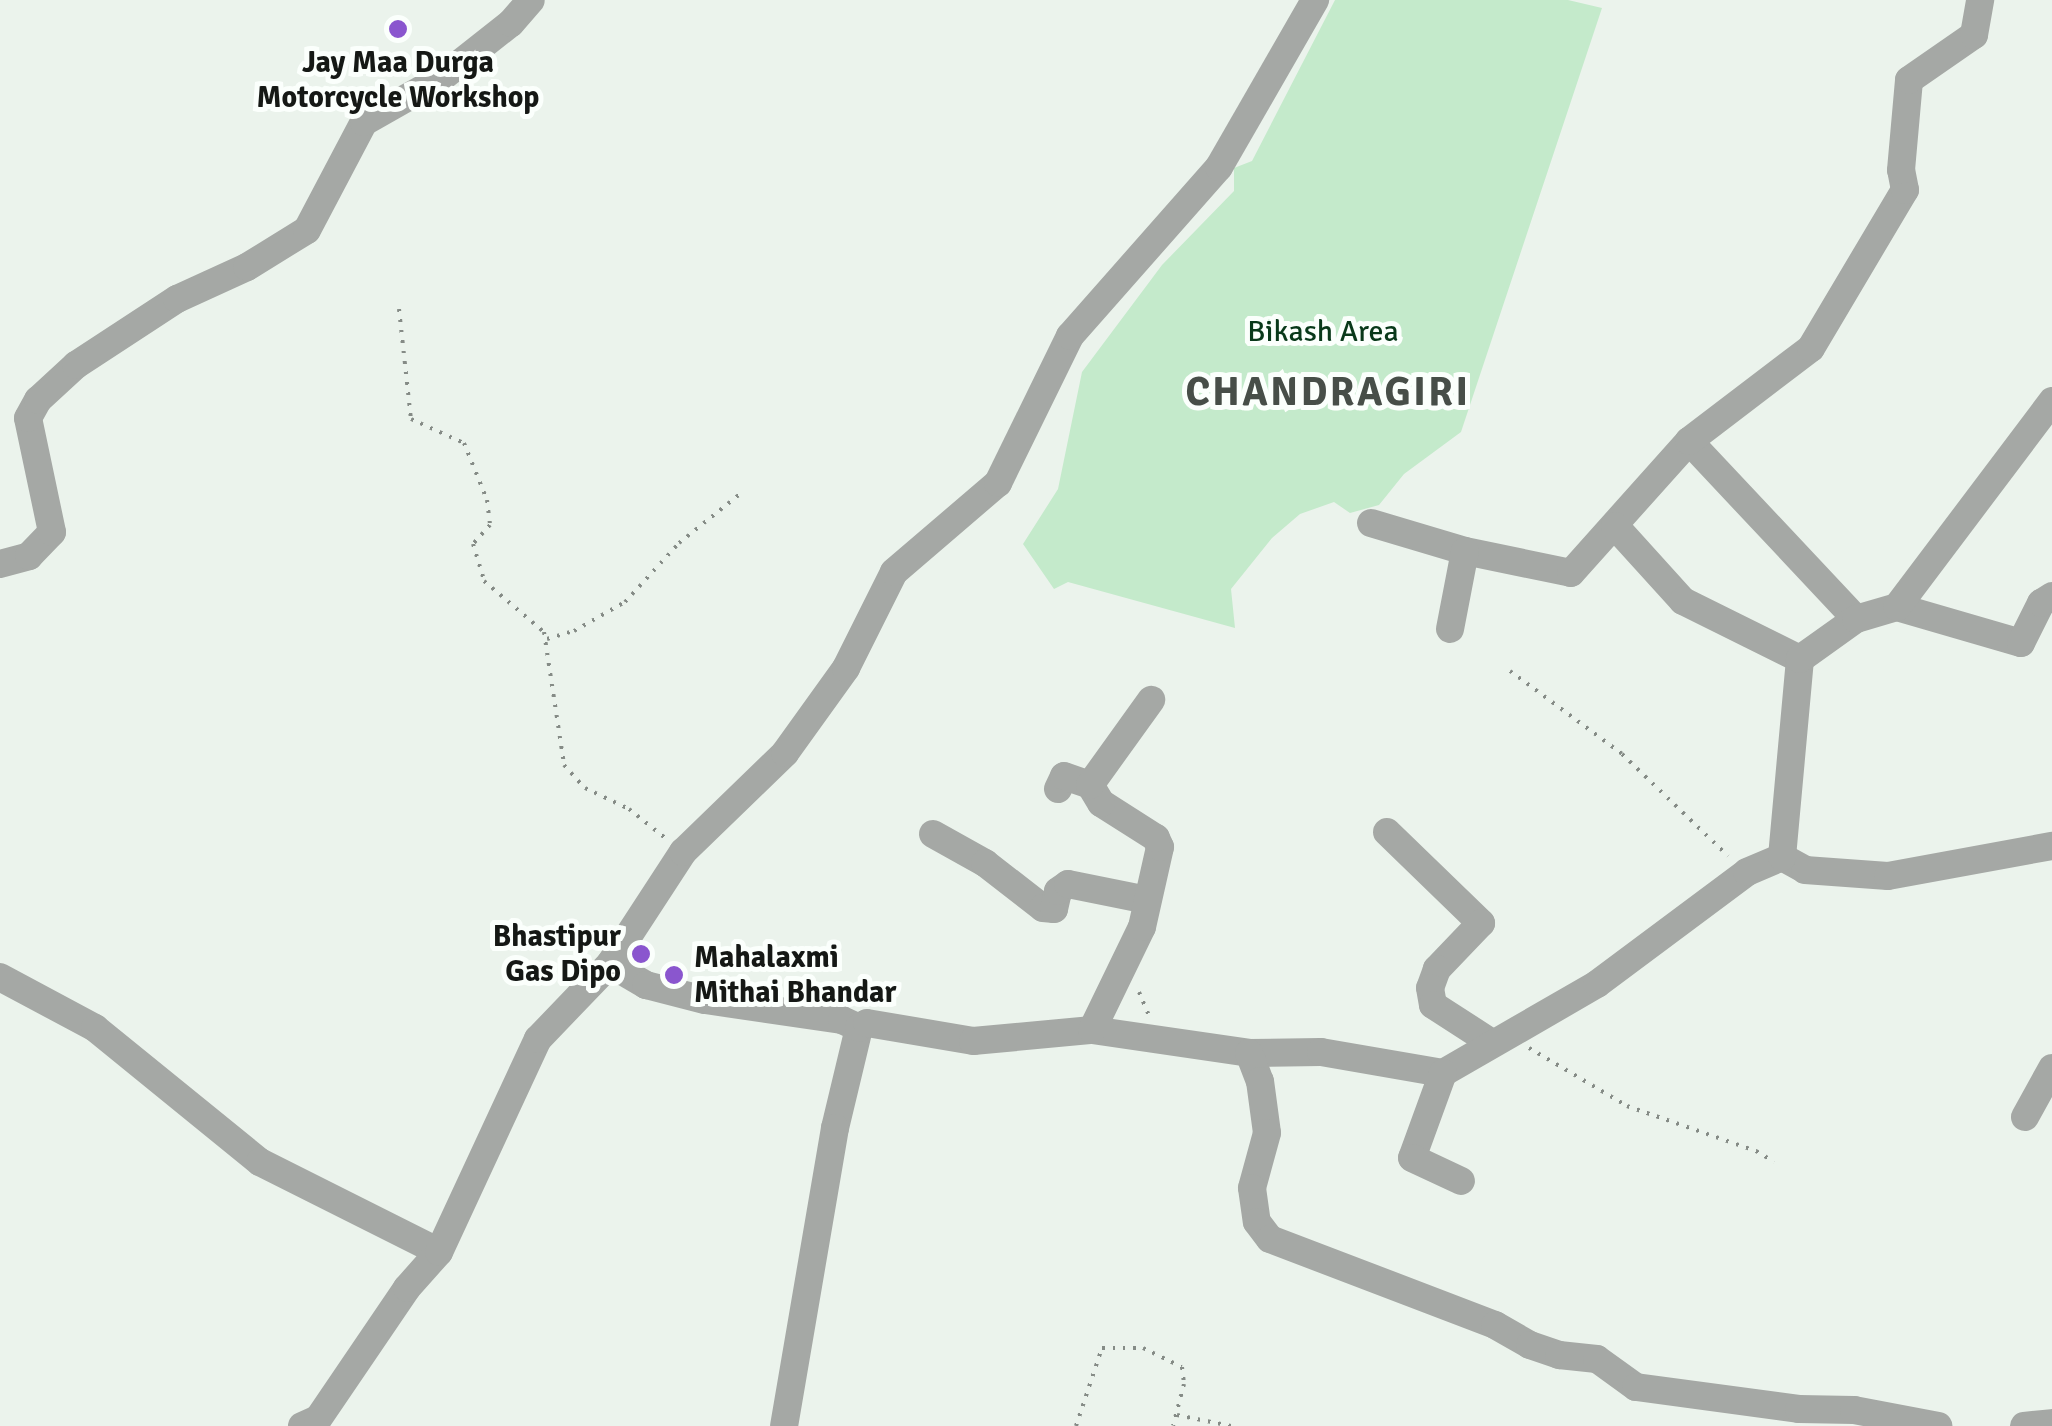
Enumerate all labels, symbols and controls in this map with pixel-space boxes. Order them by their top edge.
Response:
marker: Jay Maa Durga Motorcycle Workshop [387,18,409,40]
place label: Jay Maa Durga Motorcycle Workshop [257,45,539,116]
park label: Bikash Area [1247,314,1399,350]
district label: CHANDRAGIRI [1185,368,1471,416]
place label: Bhastipur Gas Dipo [493,919,621,990]
place label: Mahalaxmi Mithai Bhandar [694,940,896,1010]
marker: Bhastipur Gas Dipo [630,943,652,965]
marker: Mahalaxmi Mithai Bhandar [663,964,685,986]

